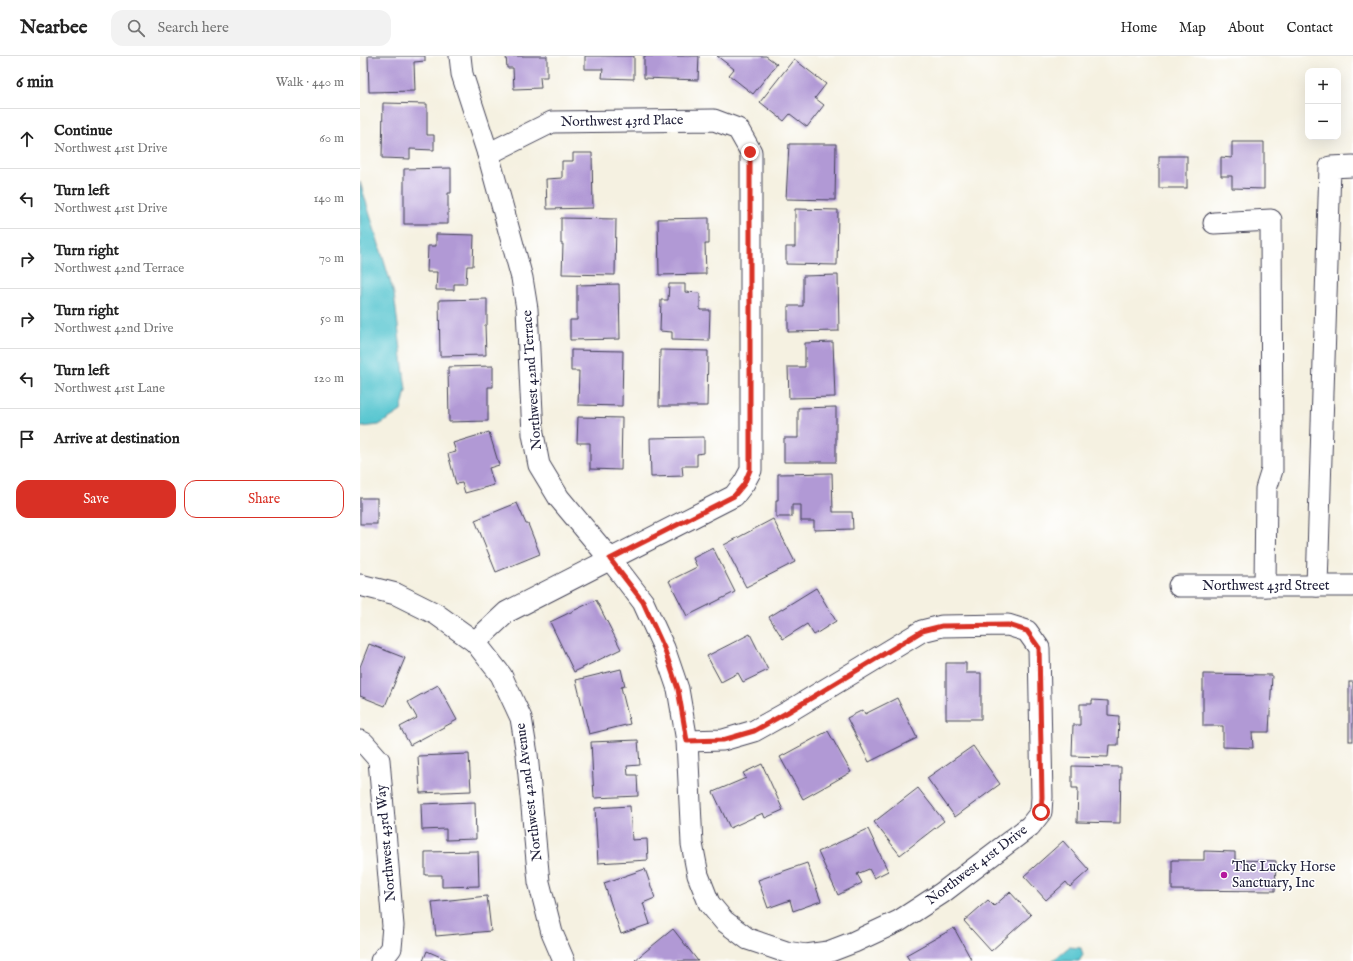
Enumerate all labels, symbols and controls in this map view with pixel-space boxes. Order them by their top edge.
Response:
search box [111,10,391,46]
text: Nearbee [20,16,87,40]
icon: search [125,17,147,39]
text: Search here [157,18,229,37]
text: Home [1121,19,1157,37]
text: Map [1179,19,1206,37]
text: About [1228,19,1264,37]
text: Contact [1286,19,1333,37]
map controls [1305,68,1341,140]
button: + [1305,68,1341,104]
text: 6 min [16,72,54,93]
text: Walk · 440 m [276,74,344,91]
button: − [1305,104,1341,140]
street label: Northwest 43rd Place [560,111,684,131]
text: Continue [54,121,112,140]
icon: ahead [16,128,38,150]
text: 60 m [319,130,344,147]
text: Northwest 41st Drive [54,140,168,157]
route end [741,143,759,161]
text: Turn left [54,181,110,200]
icon: left [16,188,38,210]
text: 140 m [314,190,344,207]
text: Northwest 41st Drive [54,200,168,217]
text: Turn right [54,241,119,260]
icon: right [16,248,38,270]
text: 70 m [319,250,344,267]
text: Northwest 42nd Terrace [54,260,184,277]
text: Turn right [54,301,119,320]
icon: right [16,308,38,330]
street label: Northwest 42nd Terrace [518,309,546,451]
text: 50 m [320,310,344,327]
text: Northwest 42nd Drive [54,320,174,337]
text: Turn left [54,361,110,380]
icon: left [16,368,38,390]
text: 120 m [314,370,344,387]
text: Northwest 41st Lane [54,380,165,397]
icon: arrive [16,428,38,450]
text: Arrive at destination [54,429,180,448]
button: Save [16,480,176,518]
button: Share [184,480,344,518]
street label: Northwest 43rd Street [1202,577,1330,595]
street label: Northwest 42nd Avenue [512,721,546,862]
street label: Northwest 43rd Way [372,783,400,902]
route start [1032,803,1050,821]
street label: Northwest 41st Drive [923,821,1032,909]
place label: The Lucky Horse Sanctuary, Inc [1232,858,1336,892]
marker: The Lucky Horse Sanctuary, Inc [1219,870,1229,880]

